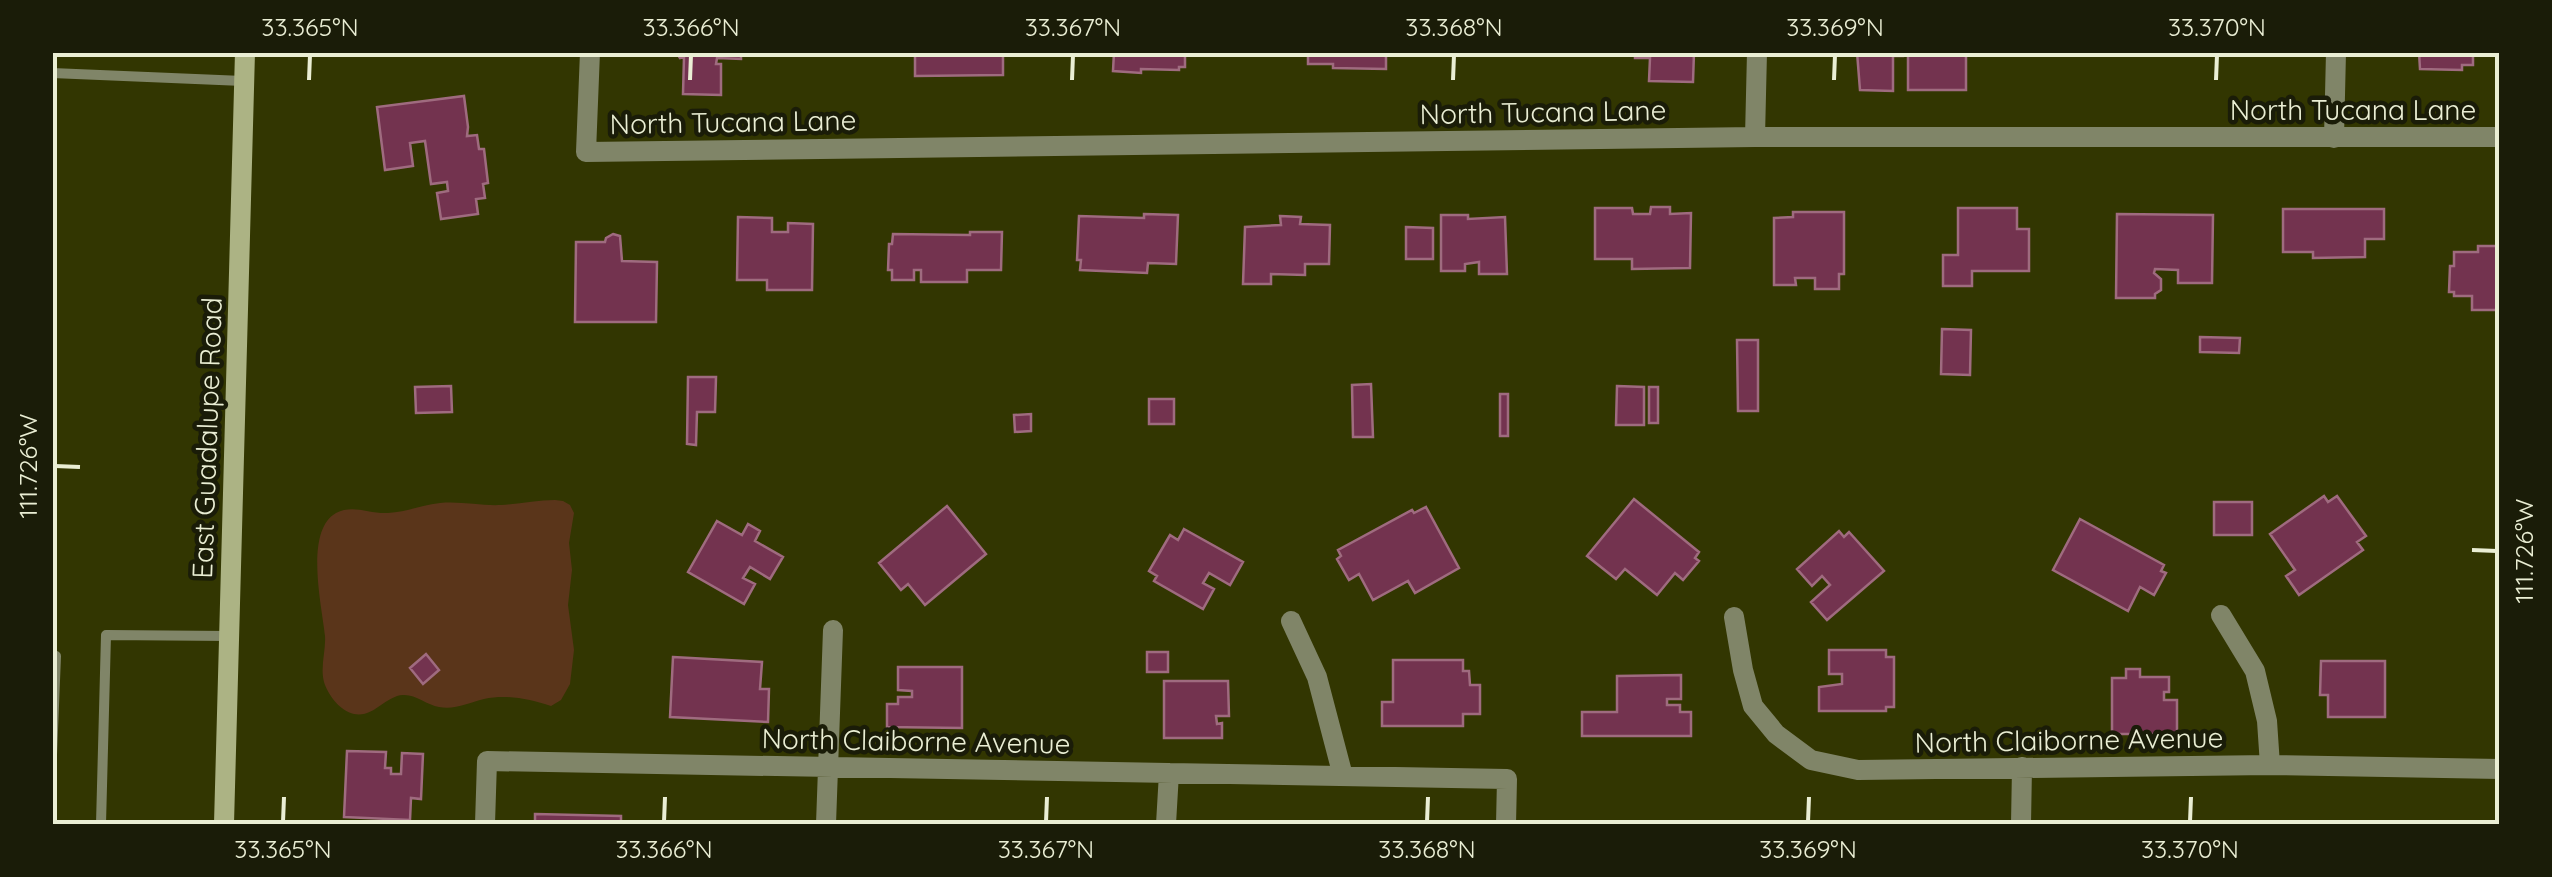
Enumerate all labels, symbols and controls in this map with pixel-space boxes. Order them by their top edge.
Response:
text: 33.365°N [261,11,359,42]
text: 33.366°N [642,11,740,42]
text: 33.367°N [1025,11,1121,42]
text: 33.368°N [1405,11,1503,42]
text: 33.369°N [1786,11,1884,42]
text: 33.370°N [2168,11,2266,42]
street label: North Tucana Lane [1419,92,1667,131]
street label: North Tucana Lane [2230,92,2476,127]
street label: North Tucana Lane [609,102,857,141]
street label: East Guadalupe Road [184,297,229,579]
text: 111.726°W [12,414,43,518]
text: 111.726°W [2508,499,2539,603]
street label: North Claiborne Avenue [1914,719,2224,760]
street label: North Claiborne Avenue [761,720,1071,761]
text: 33.365°N [234,833,332,864]
text: 33.366°N [615,833,713,864]
text: 33.367°N [998,833,1094,864]
text: 33.368°N [1378,833,1476,864]
text: 33.369°N [1759,833,1857,864]
text: 33.370°N [2141,833,2239,864]

